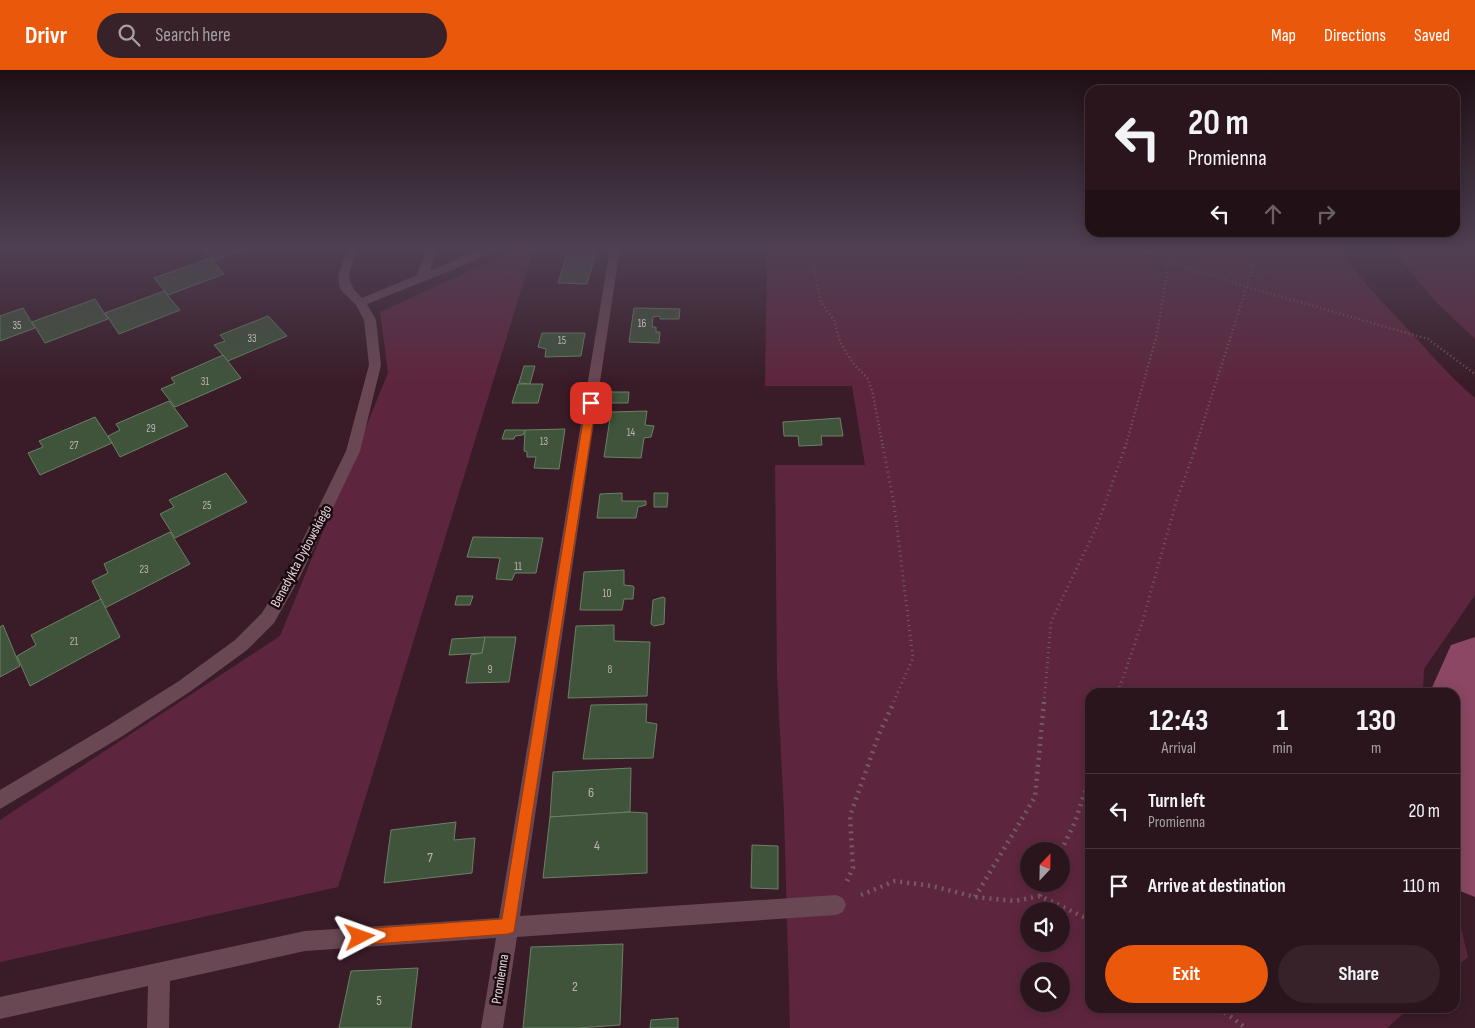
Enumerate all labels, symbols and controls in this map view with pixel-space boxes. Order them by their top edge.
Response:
search box [97,13,447,58]
text: Drivr [25,21,67,50]
icon: search [115,21,143,49]
text: Search here [155,24,231,47]
text: Map [1271,25,1296,46]
text: Directions [1324,25,1386,46]
text: Saved [1414,25,1450,46]
text: 20 m [1188,102,1249,145]
icon: left [1105,105,1170,170]
text: Promienna [1188,145,1267,172]
icon: left [1206,200,1234,228]
icon: ahead [1259,200,1287,228]
icon: right [1312,200,1340,228]
house number: 16 [638,317,647,330]
house number: 35 [12,319,22,332]
house number: 33 [247,332,257,345]
house number: 15 [558,334,566,347]
house number: 31 [201,375,209,388]
pin [570,382,612,424]
icon: arrive [577,389,605,417]
house number: 29 [146,422,156,435]
house number: 14 [627,426,636,439]
house number: 13 [540,435,549,448]
house number: 27 [70,439,79,452]
house number: 25 [203,499,211,512]
street label: Benedykta Dybowskiego [267,502,335,610]
house number: 11 [514,560,522,573]
house number: 23 [139,563,149,576]
house number: 10 [603,587,611,600]
house number: 21 [70,635,78,648]
house number: 9 [488,663,493,676]
house number: 8 [608,663,613,676]
text: 12:43 [1149,703,1208,739]
text: 1 [1277,703,1288,739]
text: 130 [1357,703,1396,739]
text: Arrival [1161,739,1196,758]
text: min [1272,739,1293,758]
text: m [1371,739,1381,758]
house number: 6 [588,784,594,801]
text: Turn left [1148,790,1205,813]
icon: left [1105,797,1133,825]
text: 20 m [1408,800,1440,823]
text: Promienna [1148,813,1205,832]
house number: 4 [594,837,600,854]
north arrow [1020,842,1070,892]
map controls [1020,842,1070,1012]
house number: 7 [427,849,433,866]
icon: arrive [1105,872,1133,900]
text: Arrive at destination [1148,875,1286,898]
text: 110 m [1403,875,1440,898]
button: sound [1020,902,1070,952]
position arrow [333,910,385,962]
button: Exit [1105,945,1268,1003]
button: Share [1278,945,1440,1003]
street label: Promienna [488,953,512,1005]
button: search [1020,962,1070,1012]
house number: 2 [572,978,578,995]
house number: 5 [376,992,382,1009]

